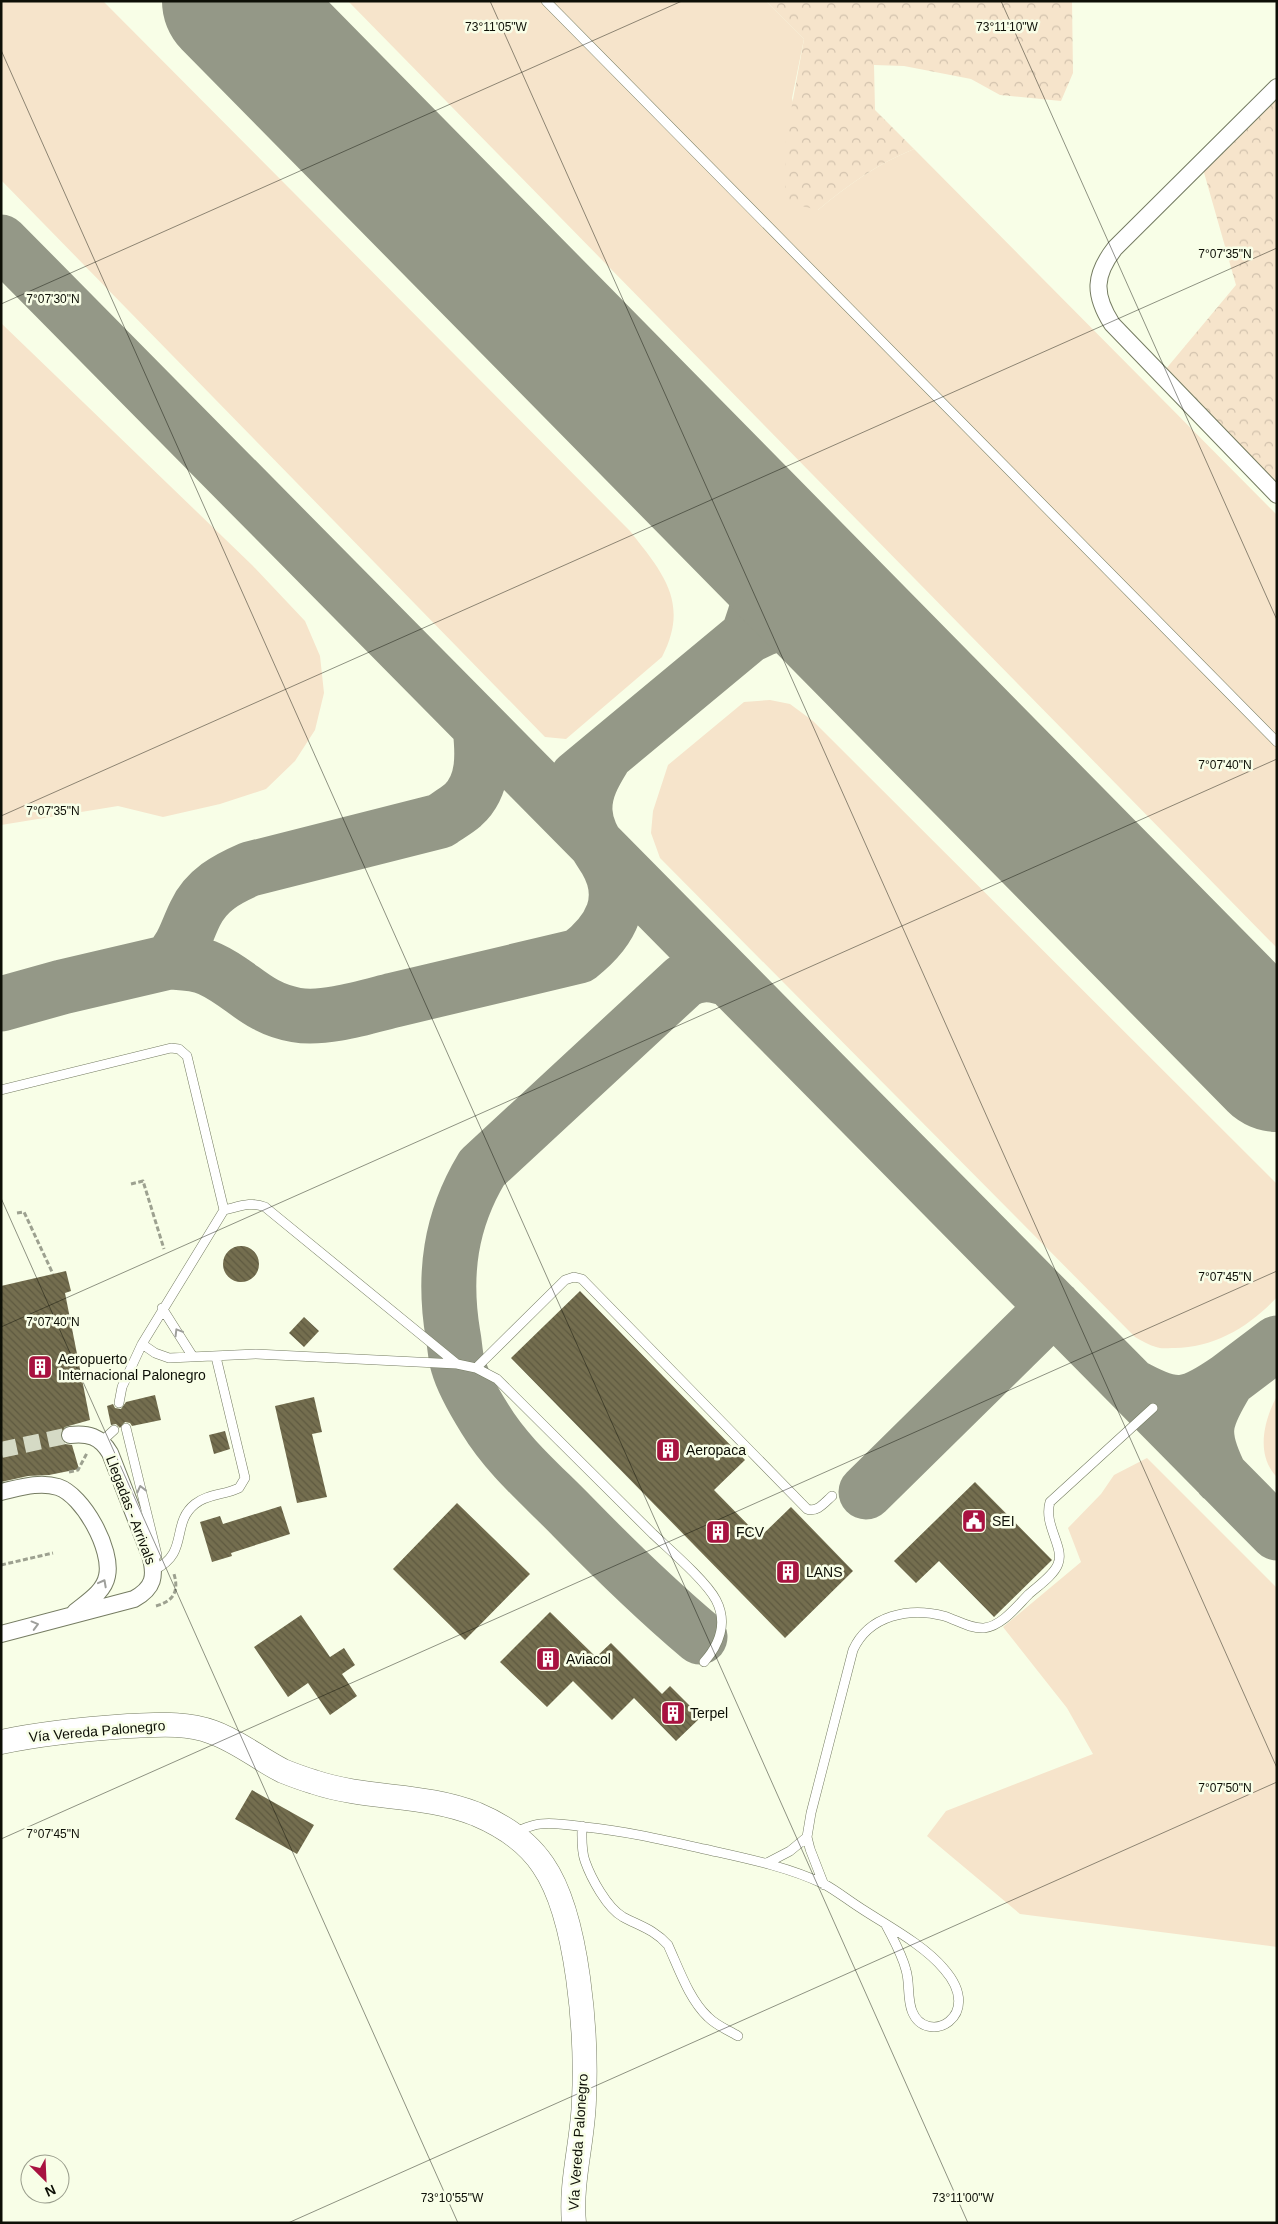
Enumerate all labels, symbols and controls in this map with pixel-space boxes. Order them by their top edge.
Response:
text: 73°11'05"W [465,20,528,34]
text: 73°11'10"W [976,20,1039,34]
text: 7°07'35"N [1198,247,1252,261]
text: 7°07'30"N [26,292,80,306]
text: 7°07'40"N [1198,758,1252,772]
text: 7°07'35"N [26,804,80,818]
text: 7°07'45"N [1198,1270,1252,1284]
text: 7°07'40"N [26,1315,80,1329]
one-way arrow [174,1329,184,1338]
place label: Aeropuerto Internacional Palonegro [58,1351,206,1383]
building icon: Aeropuerto Internacional Palonegro [27,1354,53,1380]
building icon: Aeropaca [655,1437,681,1463]
place label: Aeropaca [686,1442,746,1458]
street label: Llegadas - Arrivals [103,1453,159,1567]
one-way arrow [136,1484,147,1493]
public building icon: SEI [961,1508,987,1534]
place label: SEI [992,1513,1015,1529]
building icon: FCV [705,1519,731,1545]
place label: FCV [736,1524,765,1540]
building icon: LANS [775,1559,801,1585]
place label: LANS [806,1564,843,1580]
one-way arrow [97,1579,107,1588]
one-way arrow [31,1621,39,1631]
building icon: Aviacol [535,1646,561,1672]
place label: Aviacol [566,1651,611,1667]
building icon: Terpel [660,1700,686,1726]
place label: Terpel [690,1705,728,1721]
street label: Vía Vereda Palonegro [28,1717,166,1745]
text: 7°07'50"N [1198,1781,1252,1795]
text: 7°07'45"N [26,1827,80,1841]
street label: Vía Vereda Palonegro [565,2073,591,2211]
north arrow [20,2154,70,2204]
text: N [42,2182,58,2200]
text: 73°10'55"W [421,2191,484,2205]
text: 73°11'00"W [932,2191,995,2205]

